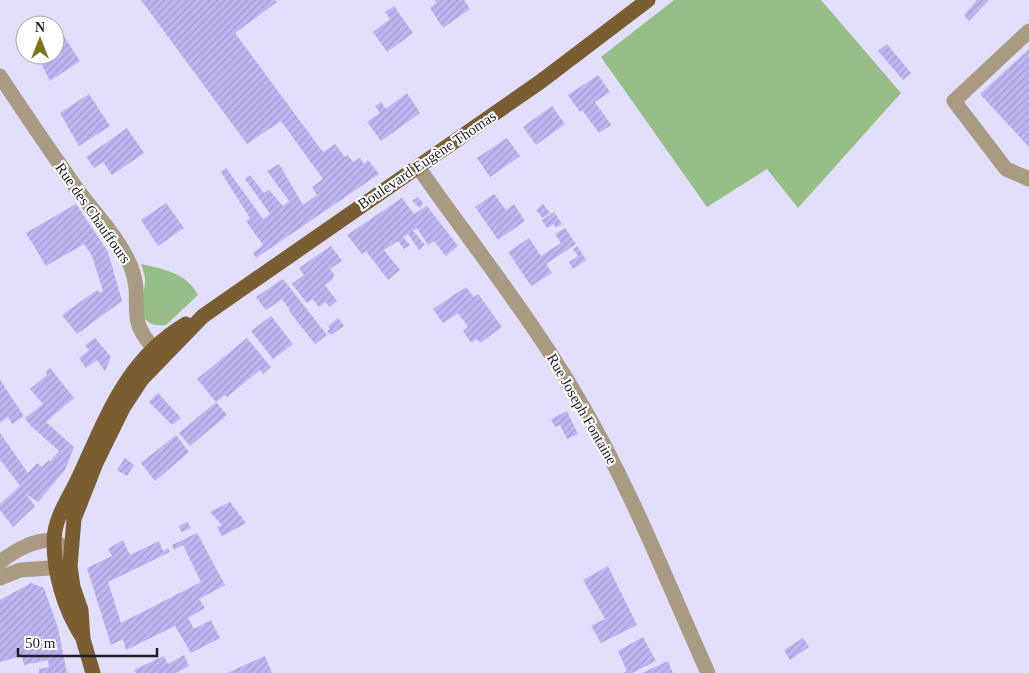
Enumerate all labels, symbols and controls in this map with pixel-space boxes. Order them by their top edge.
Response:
north arrow [15,15,65,65]
text: N [35,20,45,35]
street label: Boulevard Eugène Thomas [355,108,499,212]
street label: Rue des Chauffours [52,160,134,266]
street label: Rue Joseph Fontaine [544,351,620,467]
scale bar [18,626,156,658]
text: 50 m [25,635,56,651]

